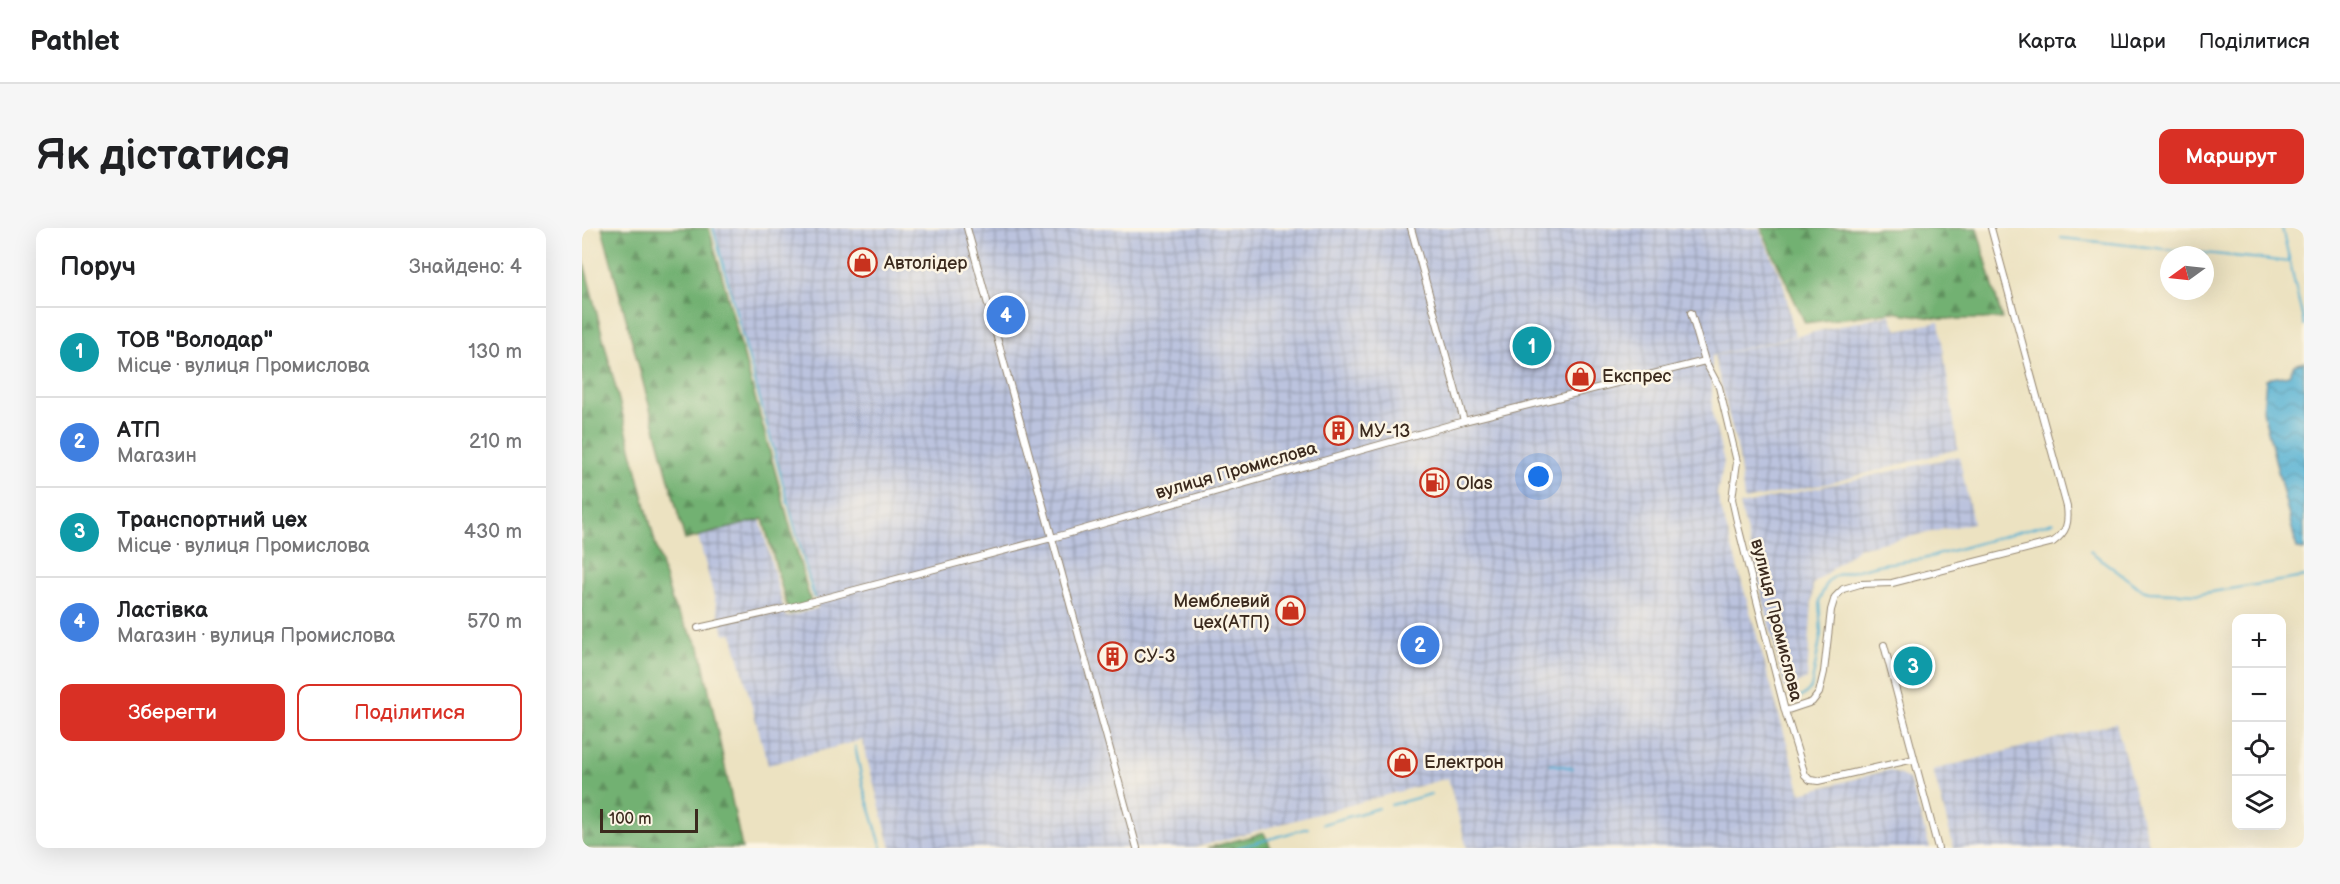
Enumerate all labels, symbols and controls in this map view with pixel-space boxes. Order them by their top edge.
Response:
text: Pathlet [30,25,119,58]
text: Карта [2017,29,2077,54]
text: Шари [2110,29,2166,54]
text: Поділитися [2199,29,2310,54]
button: Маршрут [2159,129,2304,184]
text: Як дістатися [36,131,290,182]
north arrow [2160,246,2214,300]
shop icon: Автолідер [847,247,879,279]
text: Поруч [60,252,136,283]
place label: Автолідер [883,253,967,274]
text: Знайдено: 4 [409,255,522,279]
pin: 4 [986,292,1026,338]
pin: 1 [1512,324,1552,368]
text: ТОВ "Володар" [117,327,273,354]
text: 1 [75,340,84,364]
text: 130 m [468,340,522,364]
text: Місце · вулиця Промислова [117,354,370,378]
shop icon: Експрес [1565,360,1597,392]
place label: Експрес [1602,366,1671,387]
building icon: МУ-13 [1322,415,1354,447]
text: АТП [117,417,161,444]
place label: МУ-13 [1359,421,1410,442]
text: 2 [74,430,85,454]
text: 210 m [469,430,522,454]
street label: вулиця Промислова [1153,437,1320,504]
text: Магазин [117,444,197,468]
your location [1524,462,1553,491]
fuel station icon: Olas [1419,467,1451,499]
place label: Olas [1456,473,1493,494]
text: Транспортний цех [117,507,307,534]
text: 3 [74,520,85,544]
text: 430 m [464,520,522,544]
text: Місце · вулиця Промислова [117,534,370,558]
street label: вулиця Промислова [1746,537,1807,704]
place label: Мемблевий цех(АТП) [1173,591,1270,633]
shop icon: Мемблевий цех(АТП) [1275,595,1307,627]
text: Ластівка [117,597,208,624]
text: 4 [74,610,85,634]
text: 570 m [467,610,522,634]
map controls [2232,614,2286,830]
button: + [2232,614,2286,668]
pin: 2 [1400,622,1440,668]
text: Магазин · вулиця Промислова [117,624,395,648]
building icon: СУ-3 [1097,640,1129,672]
pin: 3 [1894,644,1932,688]
place label: СУ-3 [1134,646,1176,667]
button: − [2232,668,2286,722]
button: Зберегти [60,684,285,741]
button: Поділитися [297,684,522,741]
button: locate [2232,722,2286,776]
shop icon: Електрон [1387,746,1419,778]
place label: Електрон [1424,752,1504,773]
button: layers [2232,776,2286,830]
scale bar [600,806,698,834]
text: 100 m [609,810,652,829]

